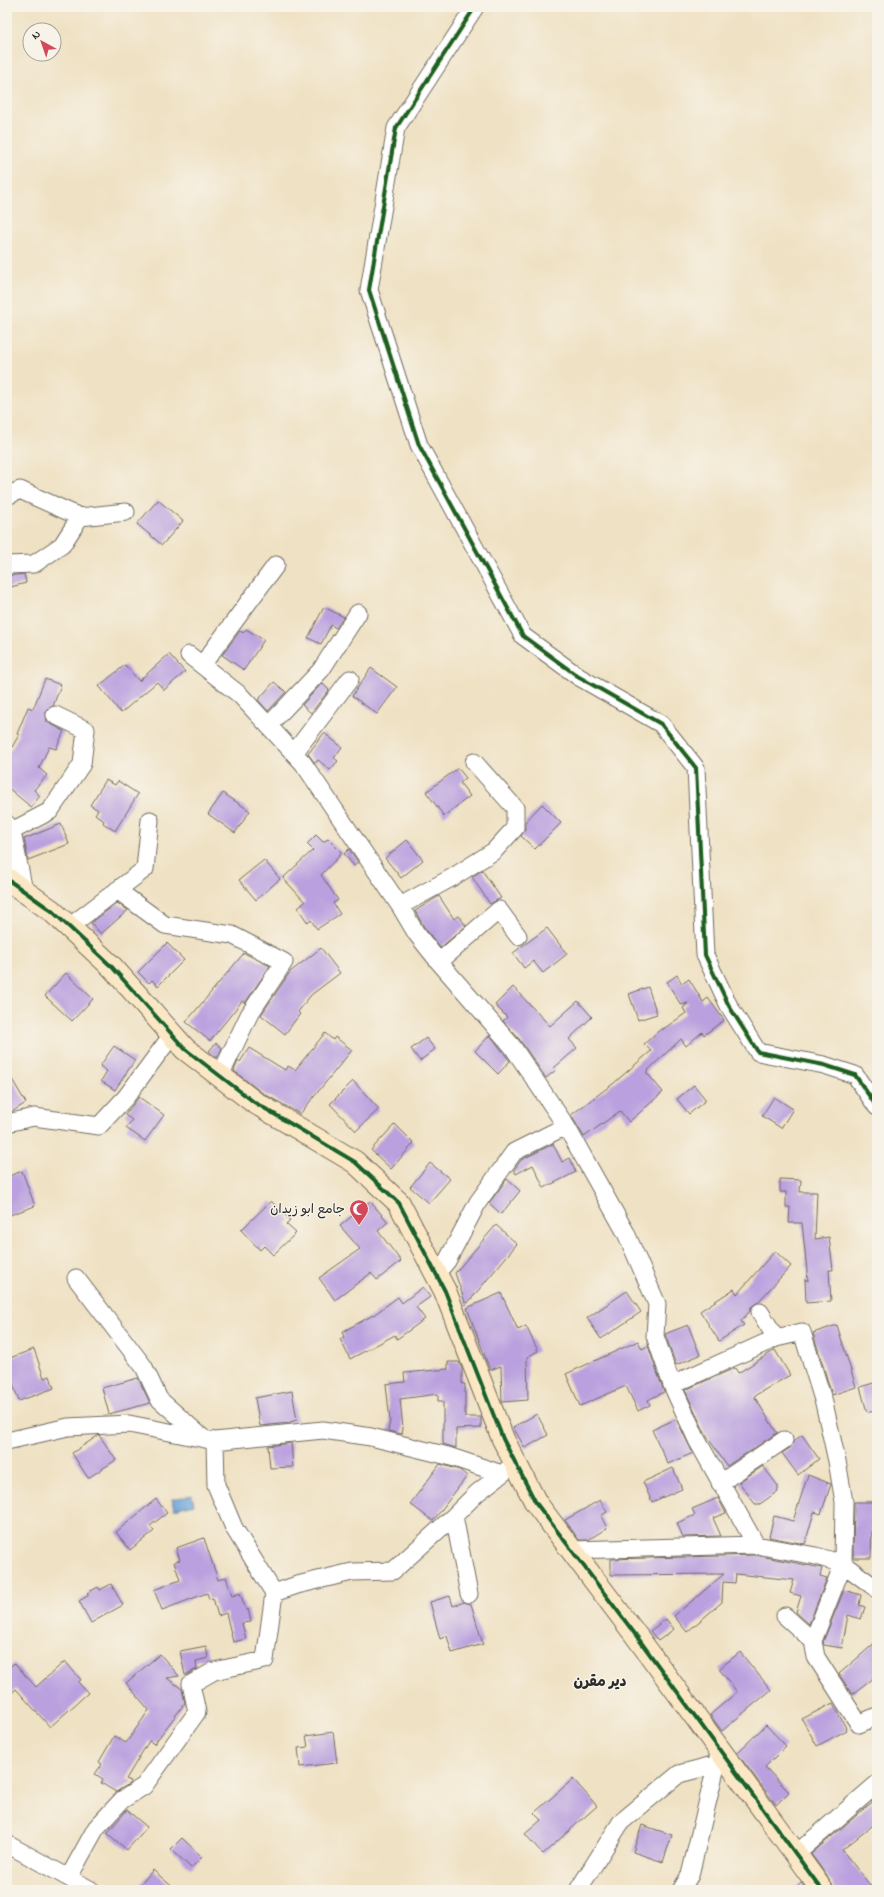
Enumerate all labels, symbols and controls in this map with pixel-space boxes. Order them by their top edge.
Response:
north arrow [22,22,62,62]
text: N [28,27,44,44]
mosque icon: جامع ابو زيدان [348,1198,370,1226]
place label: جامع ابو زيدان [270,1200,345,1219]
district label: دير مقرن [573,1671,627,1693]

